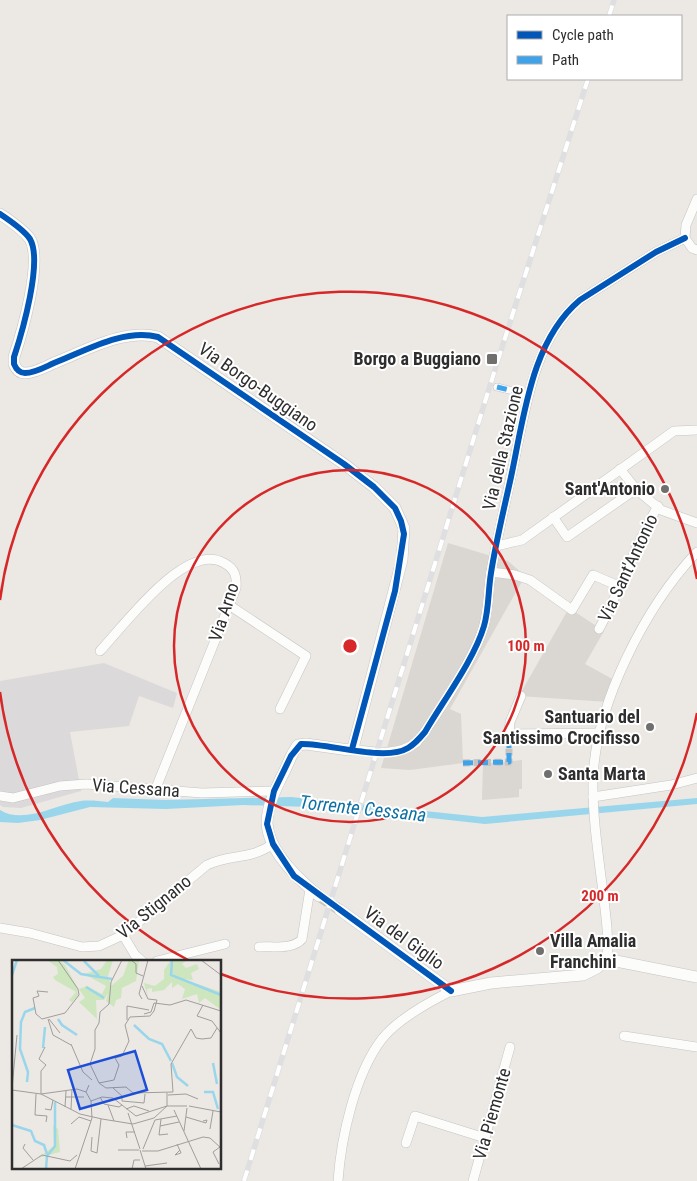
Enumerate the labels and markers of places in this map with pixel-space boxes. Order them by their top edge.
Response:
place label: Borgo a Buggiano [353,348,481,369]
marker: Borgo a Buggiano [485,352,499,366]
place label: Sant'Antonio [565,478,655,499]
marker: Sant'Antonio [659,483,671,495]
centre of rings [341,637,359,655]
place label: Santuario del Santissimo Crocifisso [483,706,640,748]
marker: Santuario del Santissimo Crocifisso [644,721,656,733]
place label: Santa Marta [558,763,646,784]
marker: Santa Marta [542,768,554,780]
place label: Villa Amalia Franchini [550,930,636,972]
marker: Villa Amalia Franchini [534,945,546,957]

